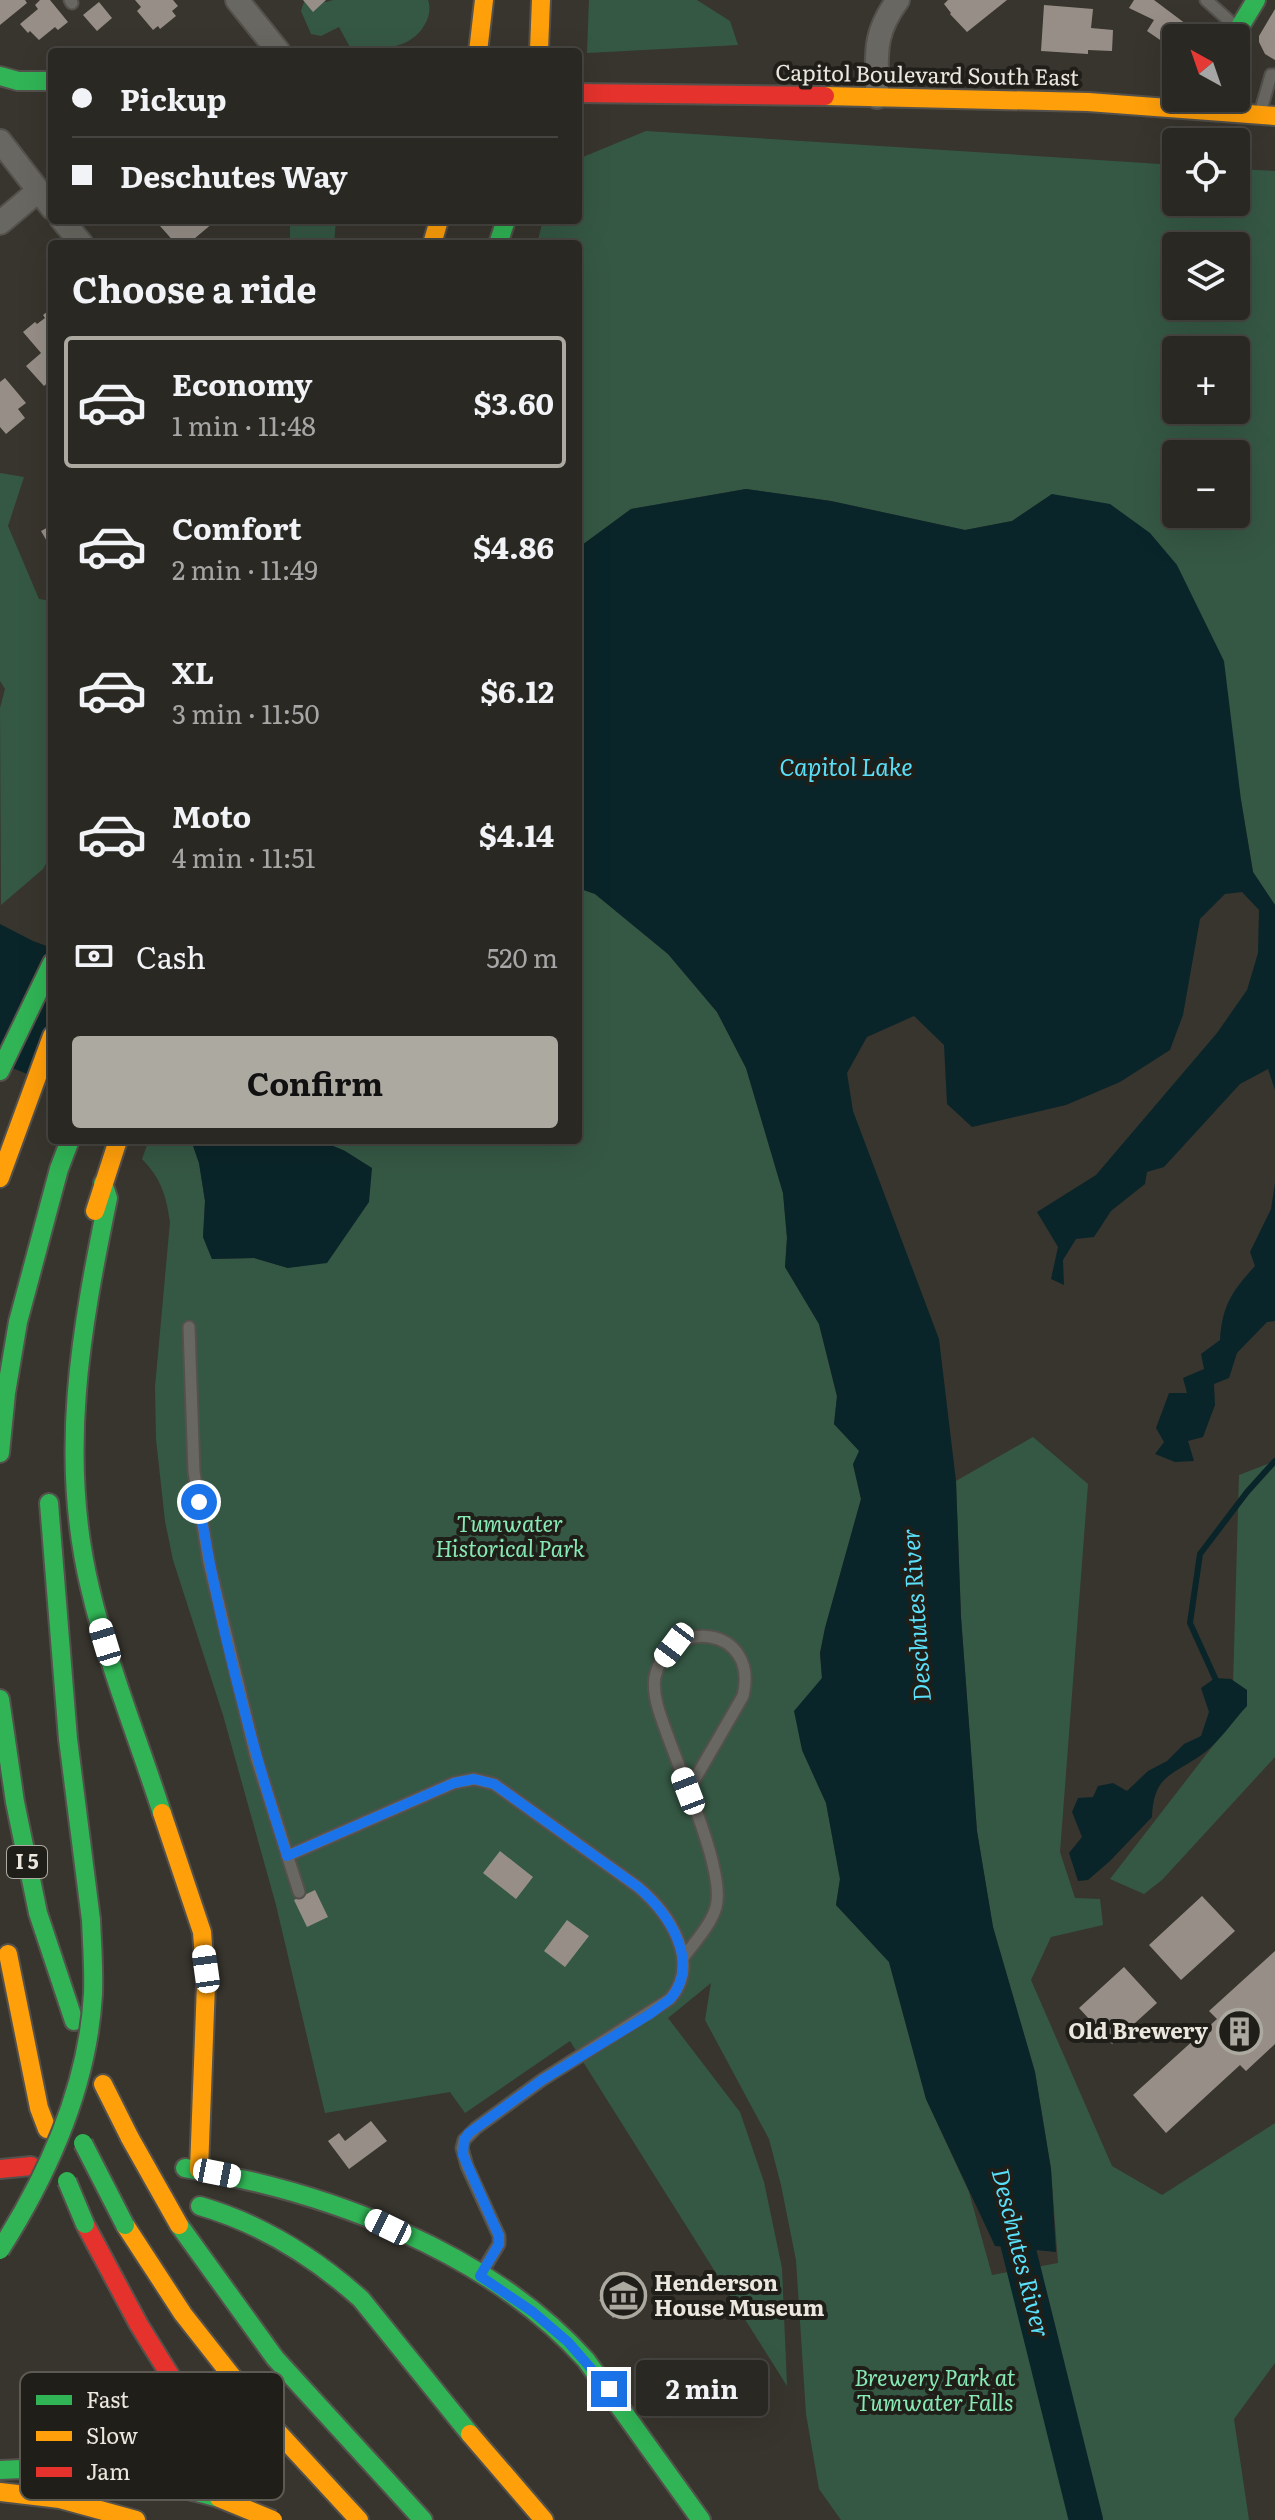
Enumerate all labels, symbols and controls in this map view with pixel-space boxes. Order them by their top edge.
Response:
north arrow [1162,24,1250,112]
map controls [1162,24,1250,528]
street label: Capitol Boulevard South East [775,54,1079,93]
text: Pickup [120,76,227,120]
button: locate [1162,128,1250,216]
text: Deschutes Way [120,153,348,197]
button: layers [1162,232,1250,320]
text: Choose a ride [72,261,317,314]
button: + [1162,336,1250,424]
text: Economy [172,361,312,405]
icon: car [76,366,148,438]
text: $3.60 [474,380,554,424]
text: 1 min · 11:48 [172,405,316,444]
button: − [1162,440,1250,528]
text: Comfort [172,505,302,549]
icon: car [76,510,148,582]
text: $4.86 [473,524,554,568]
text: 2 min · 11:49 [172,549,318,588]
text: XL [172,649,214,693]
icon: car [76,654,148,726]
text: $6.12 [480,668,554,712]
text: 3 min · 11:50 [172,693,320,732]
water label: Capitol Lake [779,748,913,783]
text: Moto [172,793,251,837]
icon: car [76,798,148,870]
text: $4.14 [479,812,554,856]
text: 4 min · 11:51 [172,837,315,876]
icon: cash [72,934,116,978]
text: Cash [136,934,206,978]
text: 520 m [486,937,558,976]
button: Confirm [72,1036,558,1128]
route start [181,1484,217,1520]
park label: Tumwater Historical Park [435,1506,585,1564]
water label: Deschutes River [891,1528,938,1703]
car [87,1616,123,1668]
car [650,1619,698,1671]
car [668,1764,708,1818]
road number: I 5 [7,1846,47,1878]
car [191,1944,221,1994]
building icon: Old Brewery [1215,2007,1263,2055]
place label: Old Brewery [1068,2013,1209,2046]
car [191,2157,243,2189]
water label: Deschutes River [984,2164,1060,2341]
car [361,2206,415,2248]
place label: Henderson House Museum [654,2265,825,2323]
museum icon: Henderson House Museum [599,2272,647,2320]
park label: Brewery Park at Tumwater Falls [854,2360,1016,2418]
callout: 2 min [637,2361,769,2417]
text: 2 min [666,2368,738,2407]
route end [591,2371,627,2407]
legend [20,2372,284,2500]
text: Fast [86,2382,129,2415]
text: Slow [86,2418,138,2451]
text: Jam [86,2454,130,2487]

